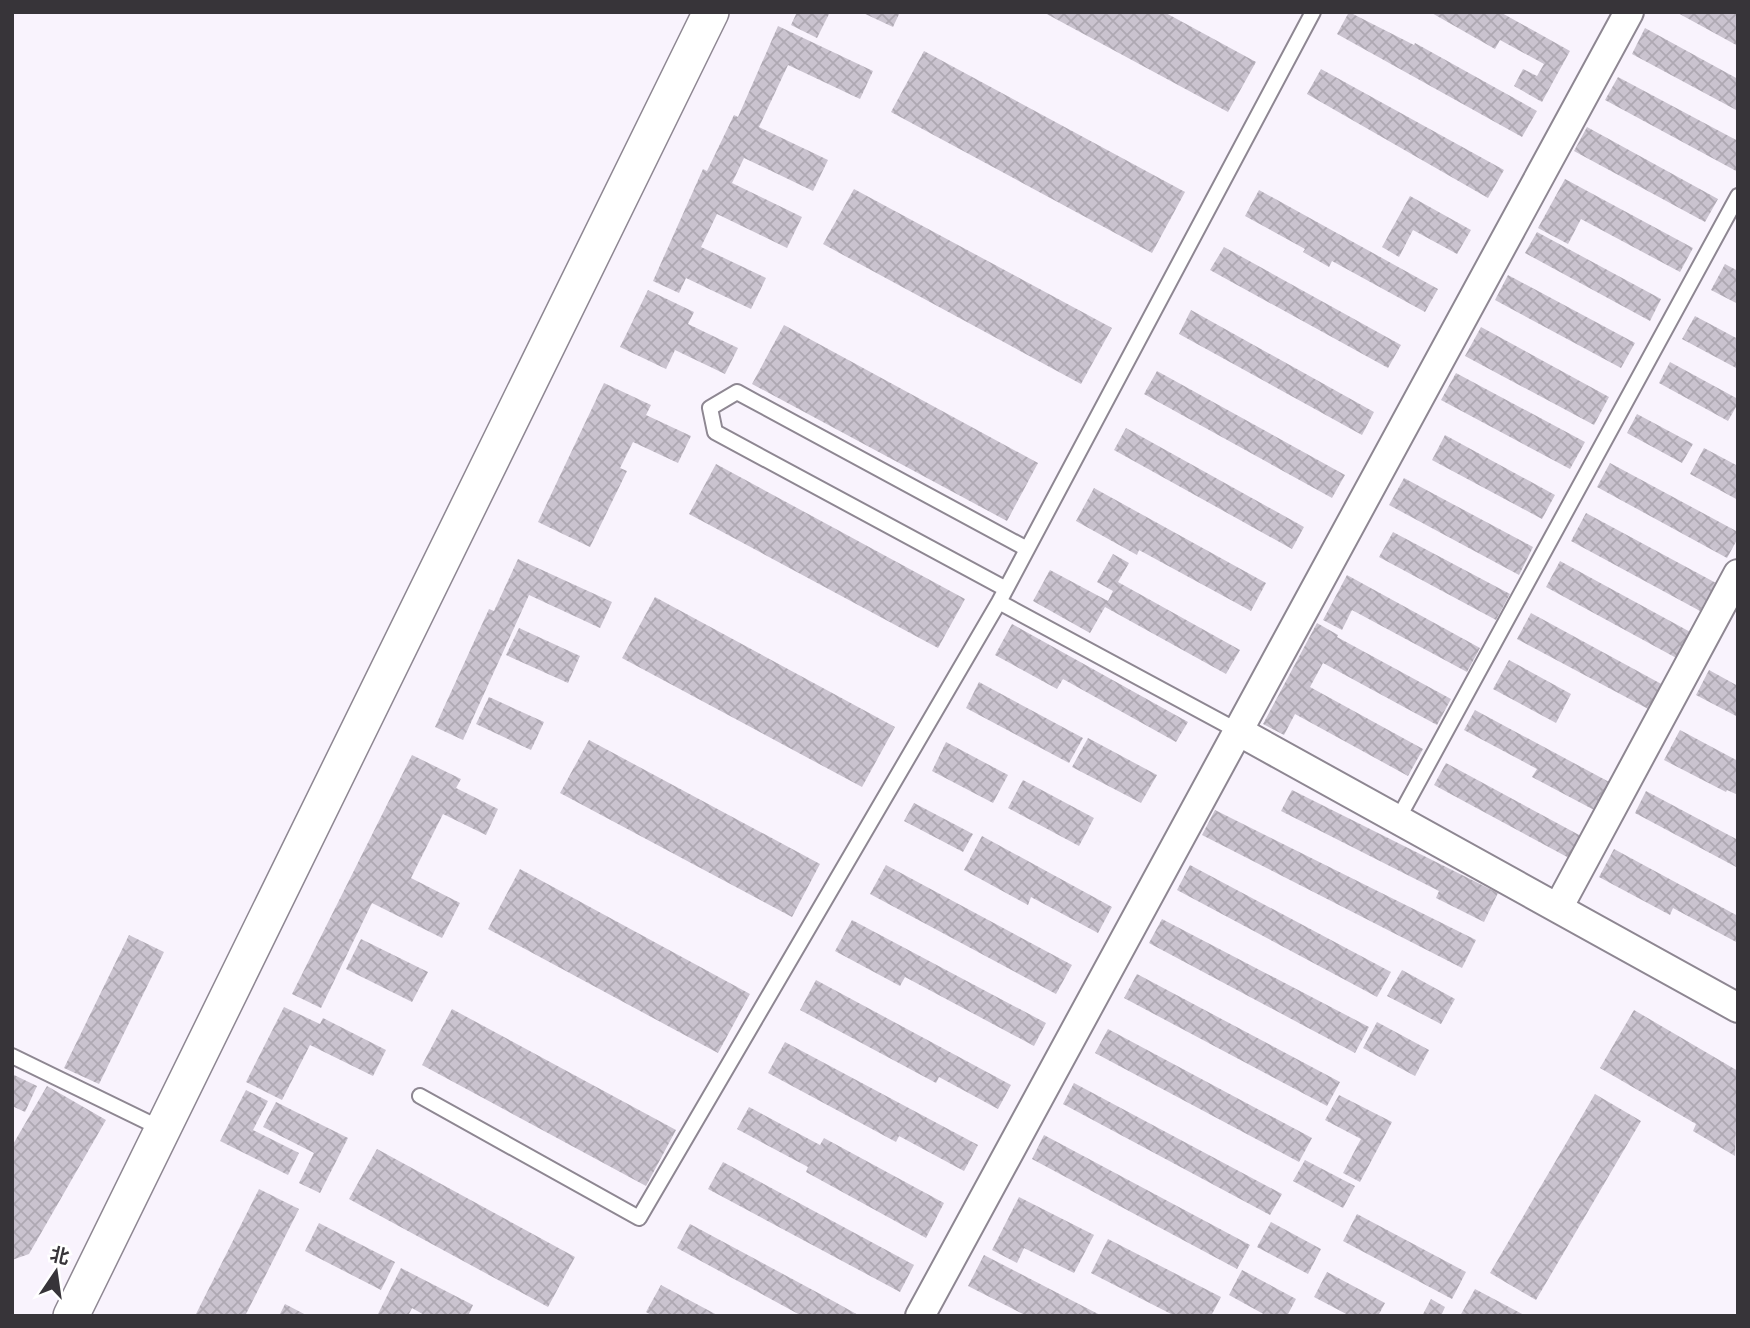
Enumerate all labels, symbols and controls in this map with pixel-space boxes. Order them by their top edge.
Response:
north arrow [21,1237,91,1307]
text: 北 [48,1242,72,1268]

